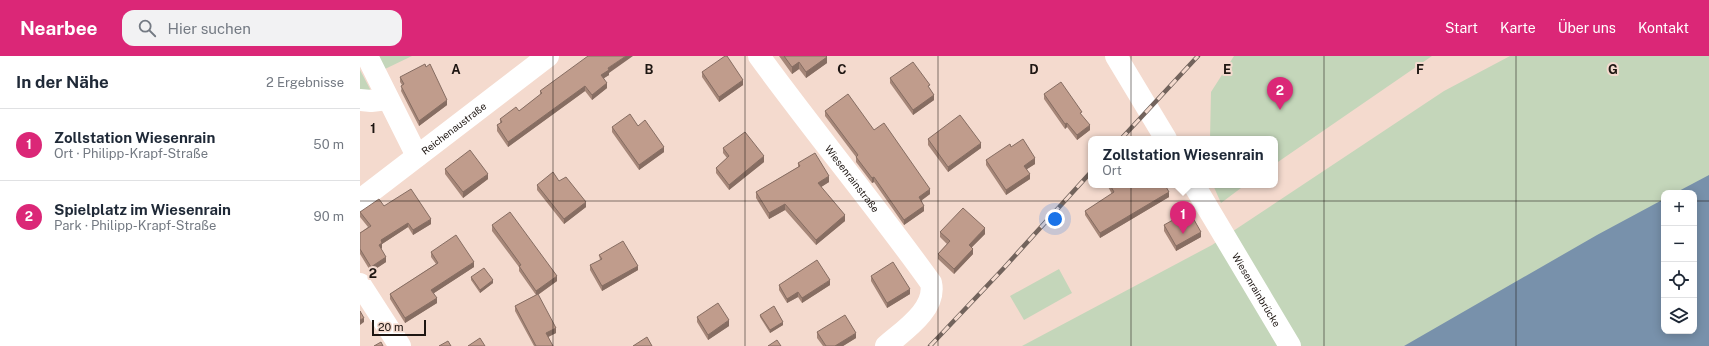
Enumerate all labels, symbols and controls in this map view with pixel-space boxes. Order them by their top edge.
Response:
search box [122,10,402,46]
text: Nearbee [20,17,98,39]
icon: search [136,17,158,39]
text: Hier suchen [168,20,251,37]
text: Start [1445,20,1478,36]
text: Karte [1500,20,1536,36]
text: Über uns [1558,20,1616,36]
text: Kontakt [1638,20,1689,36]
text: A [451,62,461,77]
text: B [645,62,654,77]
text: C [837,62,847,77]
text: D [1029,62,1039,77]
text: E [1223,62,1231,77]
text: F [1416,62,1424,77]
text: G [1608,62,1618,77]
text: In der Nähe [16,72,109,92]
text: 2 Ergebnisse [266,75,344,90]
pin: 2 [1267,77,1293,110]
street label: Reichenaustraße [419,99,489,157]
text: 1 [370,121,376,136]
text: Zollstation Wiesenrain [54,129,215,146]
popup [1088,136,1278,188]
text: 1 [26,137,32,152]
text: 50 m [313,137,344,152]
street label: Wiesenrainstraße [823,143,882,215]
text: Ort · Philipp-Krapf-Straße [54,146,208,161]
text: Zollstation Wiesenrain [1102,146,1264,163]
text: Ort [1102,163,1122,178]
map controls [1661,190,1697,334]
button: + [1661,190,1697,226]
text: Spielplatz im Wiesenrain [54,201,231,218]
pin: 1 [1170,201,1196,234]
text: 2 [25,209,33,224]
text: 90 m [314,209,344,224]
your location [1045,209,1065,229]
text: Park · Philipp-Krapf-Straße [54,218,216,233]
button: − [1661,226,1697,262]
street label: Wiesenrainbrücke [1230,251,1283,329]
button: locate [1661,262,1697,298]
text: 2 [369,266,377,281]
button: layers [1661,298,1697,334]
scale bar [372,318,426,337]
text: 20 m [378,321,403,333]

